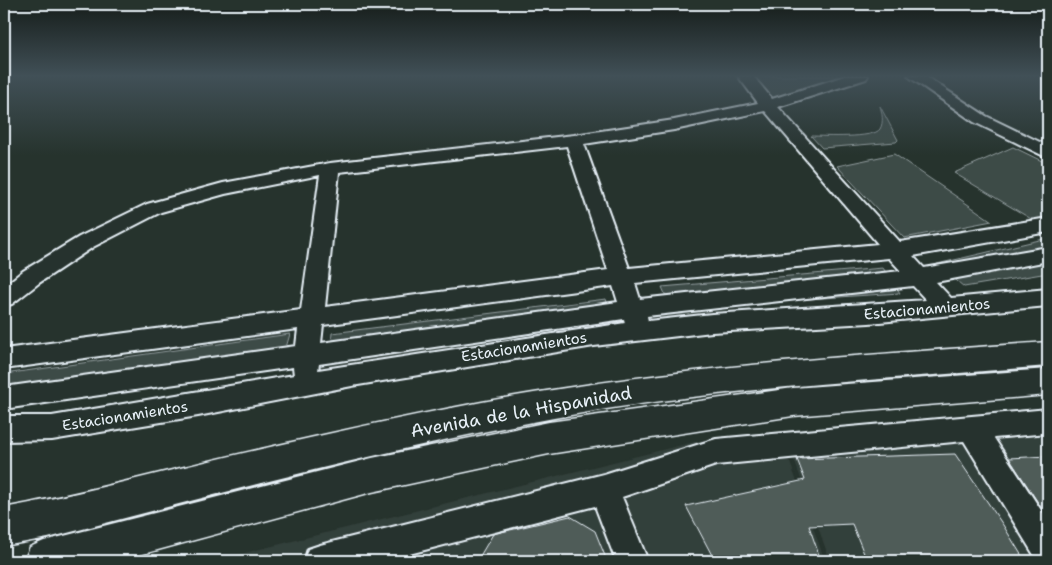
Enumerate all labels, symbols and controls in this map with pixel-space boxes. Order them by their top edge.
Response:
street label: Estacionamientos [863,294,991,324]
street label: Estacionamientos [460,327,588,367]
street label: Avenida de la Hispanidad [409,381,633,443]
street label: Estacionamientos [61,396,189,436]

